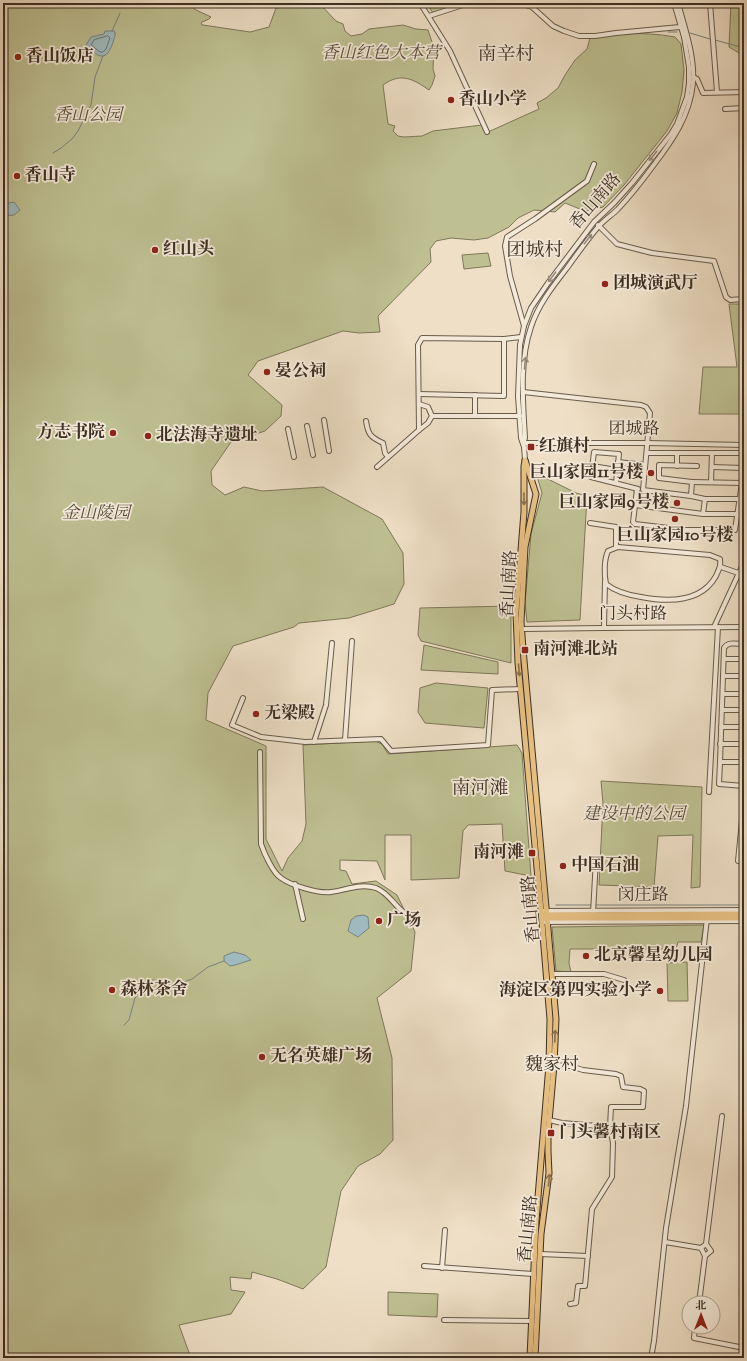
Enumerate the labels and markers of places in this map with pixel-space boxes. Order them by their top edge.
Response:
place label: 香山饭店 [26,45,94,69]
marker: 香山饭店 [13,52,23,62]
place label: 香山小学 [459,88,527,112]
marker: 香山小学 [446,95,456,105]
place label: 香山寺 [25,164,76,188]
marker: 香山寺 [12,171,22,181]
place label: 红山头 [163,238,214,262]
marker: 红山头 [150,245,160,255]
place label: 团城演武厅 [613,272,698,296]
marker: 团城演武厅 [600,279,610,289]
place label: 晏公祠 [275,360,326,384]
marker: 晏公祠 [262,367,272,377]
place label: 方志书院 [37,421,105,445]
place label: 北法海寺遗址 [156,424,258,448]
marker: 方志书院 [108,428,118,438]
marker: 北法海寺遗址 [143,431,153,441]
place label: 红旗村 [539,435,590,459]
marker: 红旗村 [526,442,536,452]
place label: 巨山家园11号楼 [529,461,643,485]
marker: 巨山家园11号楼 [646,468,656,478]
place label: 巨山家园9号楼 [559,491,669,515]
marker: 巨山家园9号楼 [672,498,682,508]
marker: 巨山家园10号楼 [670,514,680,524]
place label: 巨山家园10号楼 [617,524,733,548]
place label: 南河滩北站 [533,638,618,662]
marker: 南河滩北站 [520,645,530,655]
place label: 无梁殿 [264,702,315,726]
marker: 无梁殿 [251,709,261,719]
place label: 南河滩 [473,841,524,865]
marker: 南河滩 [527,848,537,858]
place label: 中国石油 [571,854,639,878]
marker: 中国石油 [558,861,568,871]
place label: 广场 [387,909,421,933]
marker: 广场 [374,916,384,926]
place label: 北京馨星幼儿园 [594,944,713,968]
marker: 北京馨星幼儿园 [581,951,591,961]
place label: 森林茶舍 [120,978,188,1002]
place label: 海淀区第四实验小学 [499,979,652,1003]
marker: 森林茶舍 [107,985,117,995]
marker: 海淀区第四实验小学 [655,986,665,996]
place label: 无名英雄广场 [270,1045,372,1069]
marker: 无名英雄广场 [257,1052,267,1062]
place label: 门头馨村南区 [559,1121,661,1145]
marker: 门头馨村南区 [546,1128,556,1138]

